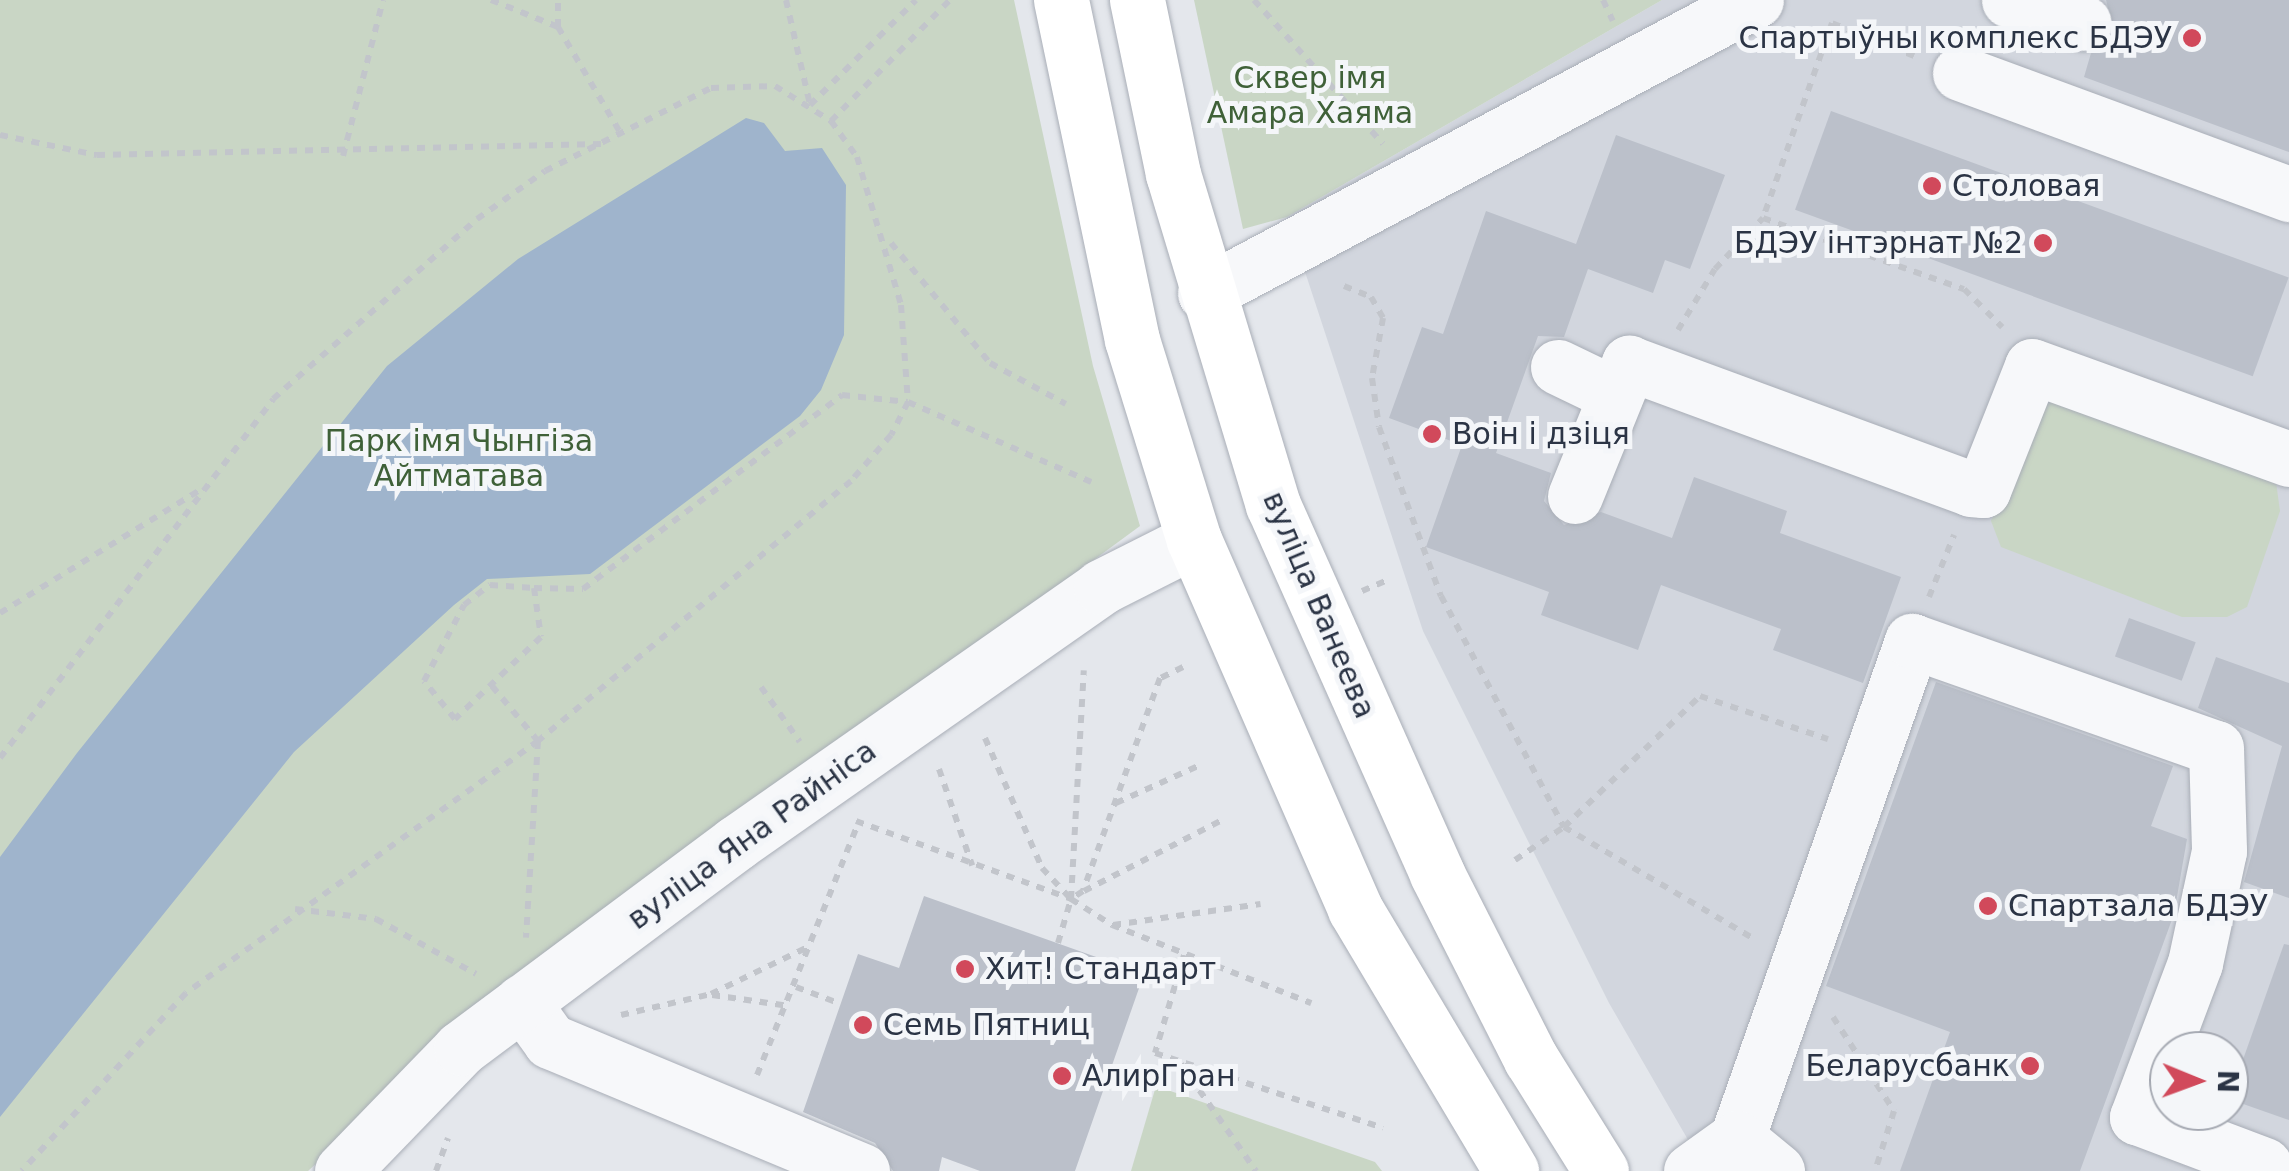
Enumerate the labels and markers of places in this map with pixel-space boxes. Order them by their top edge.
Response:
place label: Спартыўны комплекс БДЭУ [1739,20,2172,56]
marker: Спартыўны комплекс БДЭУ [2181,27,2203,49]
place label: Столовая [1952,168,2100,204]
marker: Столовая [1921,175,1943,197]
place label: БДЭУ інтэрнат №2 [1734,225,2023,261]
marker: БДЭУ інтэрнат №2 [2032,232,2054,254]
place label: Воін і дзіця [1452,416,1630,452]
marker: Воін і дзіця [1421,423,1443,445]
place label: Спартзала БДЭУ [2008,888,2268,924]
marker: Спартзала БДЭУ [1977,895,1999,917]
place label: Хит! Стандарт [985,951,1216,987]
marker: Хит! Стандарт [954,958,976,980]
place label: Семь Пятниц [883,1007,1090,1043]
marker: Семь Пятниц [852,1014,874,1036]
place label: Беларусбанк [1805,1048,2010,1084]
marker: Беларусбанк [2019,1055,2041,1077]
place label: АлирГран [1082,1058,1236,1094]
marker: АлирГран [1051,1065,1073,1087]

